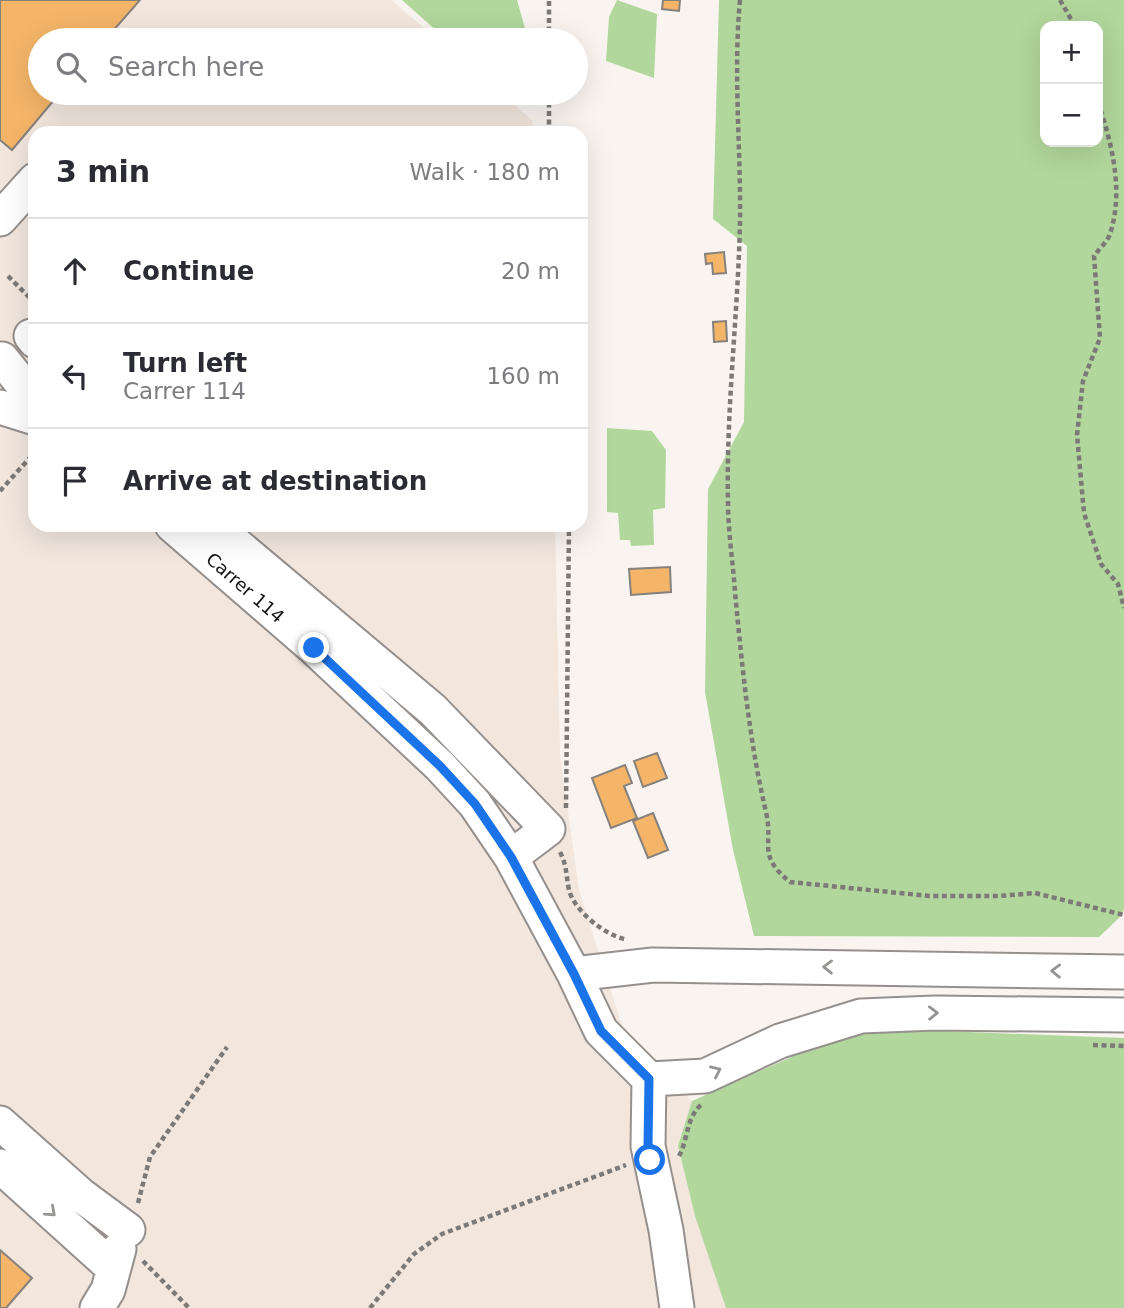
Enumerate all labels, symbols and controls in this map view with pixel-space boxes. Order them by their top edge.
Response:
map controls [1040,21,1103,147]
button: + [1040,21,1103,84]
search box [28,28,588,105]
icon: search [52,48,90,86]
text: Search here [108,52,264,82]
button: − [1040,84,1103,147]
text: 3 min [56,154,150,189]
text: Walk · 180 m [409,159,560,185]
icon: ahead [56,252,94,290]
text: Continue [123,256,254,286]
text: 20 m [501,258,560,284]
text: Turn left [123,348,247,378]
icon: left [56,357,94,395]
text: 160 m [486,363,560,389]
text: Carrer 114 [123,378,246,404]
icon: arrive [56,462,94,500]
text: Arrive at destination [123,466,427,496]
street label: Carrer 114 [202,548,289,627]
route end [298,632,329,663]
one-way arrow [823,960,834,975]
one-way arrow [1050,963,1061,979]
one-way arrow [928,1006,939,1021]
one-way arrow [709,1065,721,1079]
route start [634,1144,665,1175]
one-way arrow [43,1203,56,1216]

